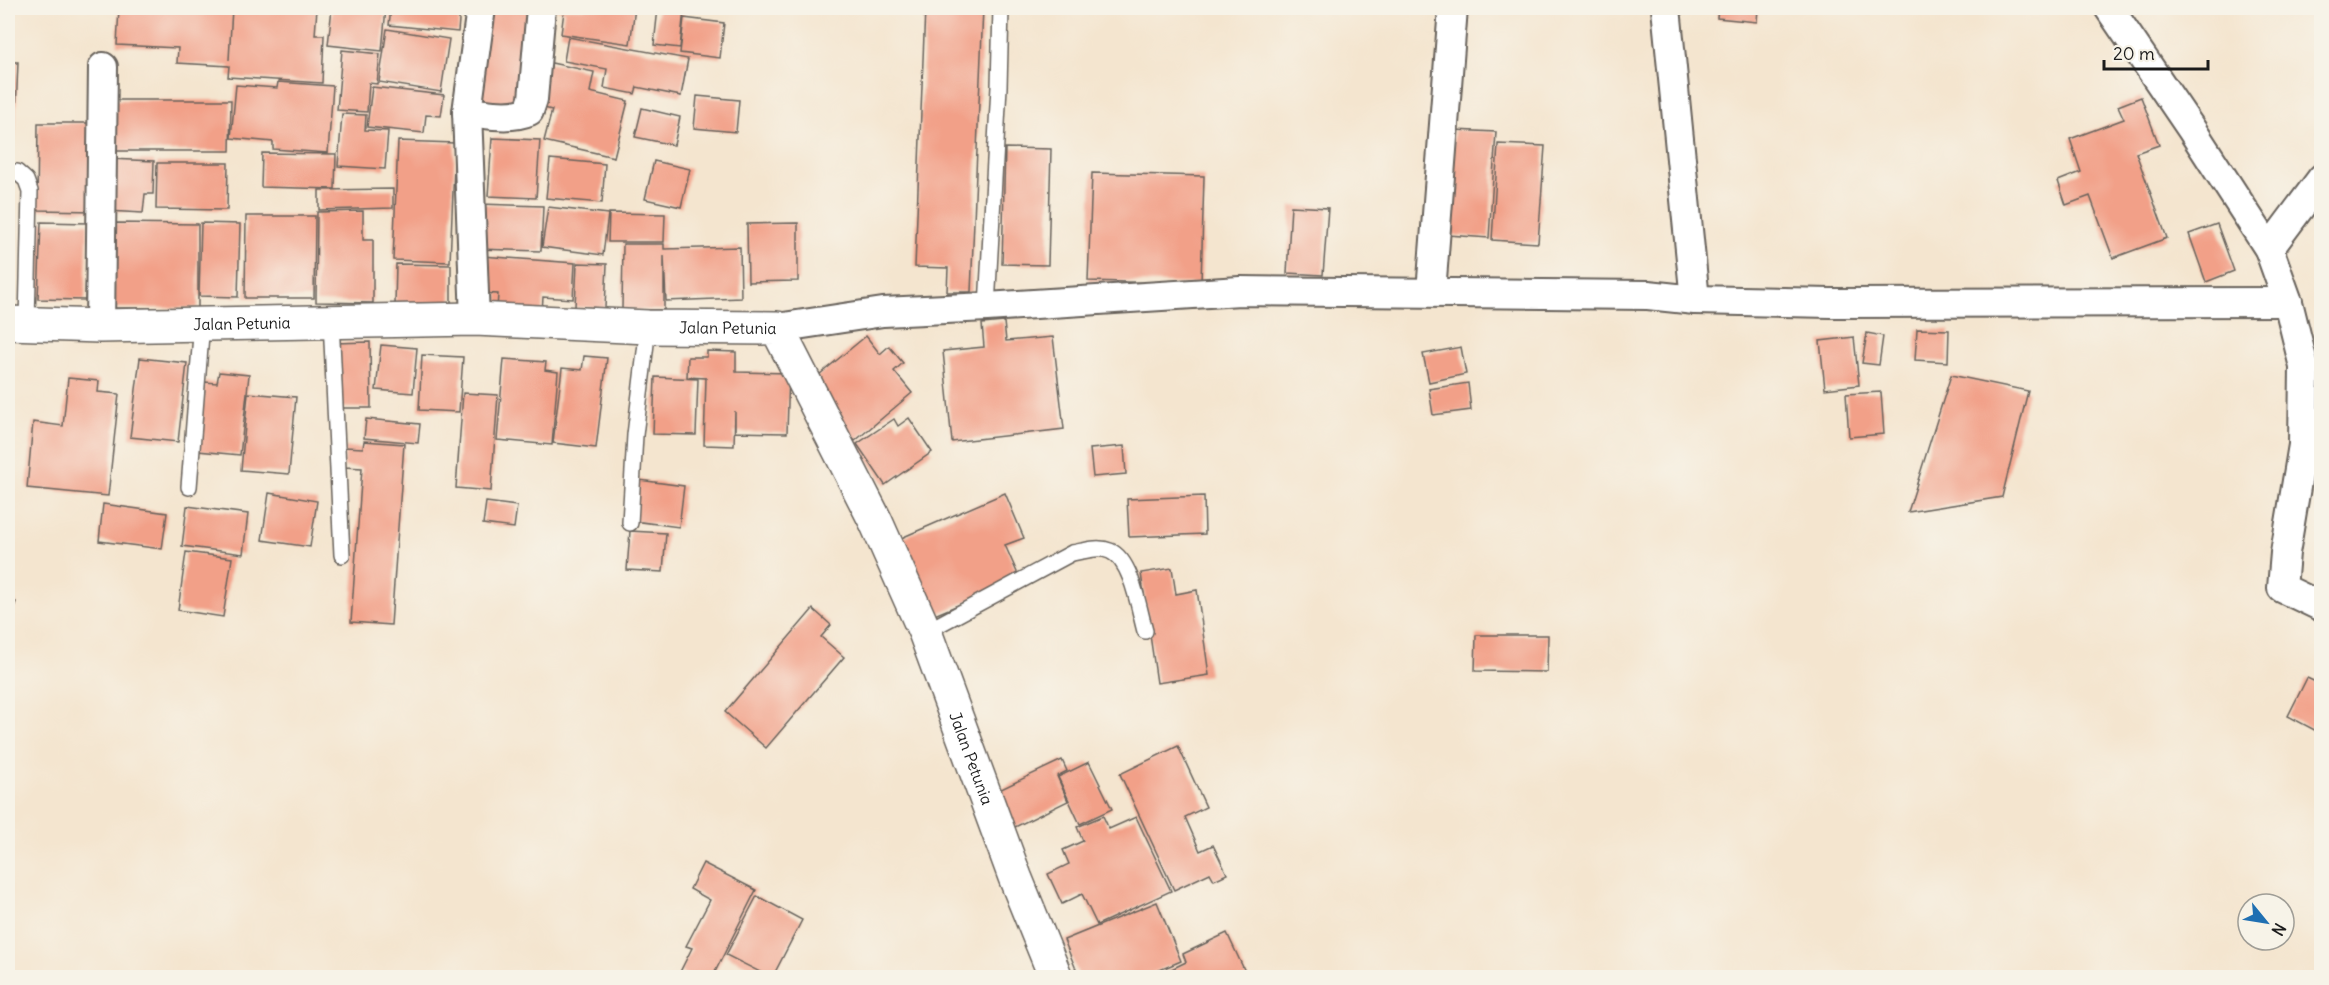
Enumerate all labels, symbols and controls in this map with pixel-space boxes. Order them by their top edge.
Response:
scale bar [2104,33,2208,71]
text: 20 m [2113,42,2155,65]
street label: Jalan Petunia [193,312,291,334]
street label: Jalan Petunia [679,317,777,338]
street label: Jalan Petunia [945,709,998,807]
north arrow [2236,892,2296,952]
text: N [2268,920,2290,939]

